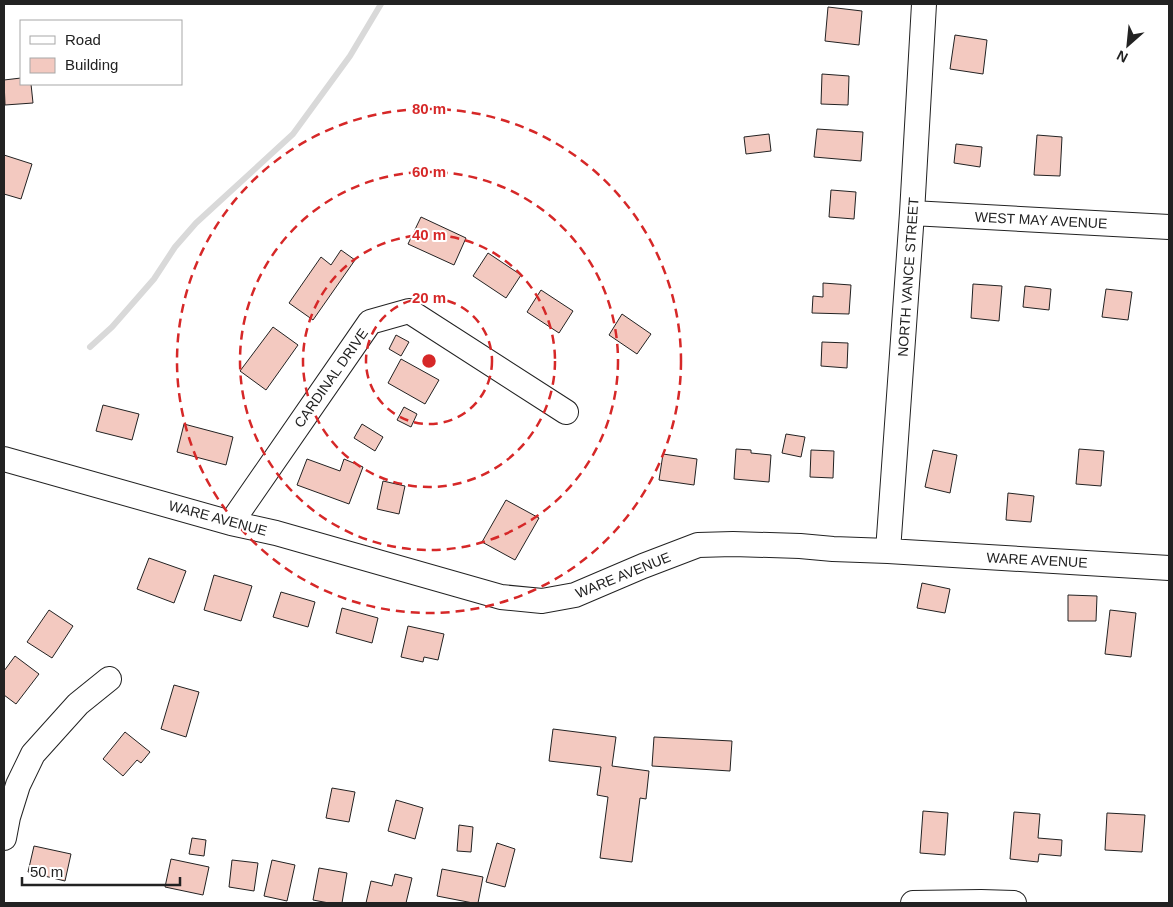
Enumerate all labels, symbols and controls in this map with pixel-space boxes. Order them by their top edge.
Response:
legend [20,20,182,85]
north arrow [1103,20,1153,70]
text: Road [65,31,101,48]
text: N [1114,47,1130,66]
text: Building [65,56,118,73]
text: 80 m [412,100,446,117]
text: 60 m [412,163,446,180]
street label: NORTH VANCE STREET [894,196,922,357]
street label: WEST MAY AVENUE [974,209,1108,231]
text: 40 m [412,226,446,243]
text: 20 m [412,289,446,306]
street label: CARDINAL DRIVE [291,326,371,430]
centre of rings [420,352,438,370]
street label: WARE AVENUE [167,497,269,539]
street label: WARE AVENUE [573,549,673,601]
street label: WARE AVENUE [986,549,1088,571]
scale bar [22,854,180,886]
text: 50 m [30,863,63,880]

